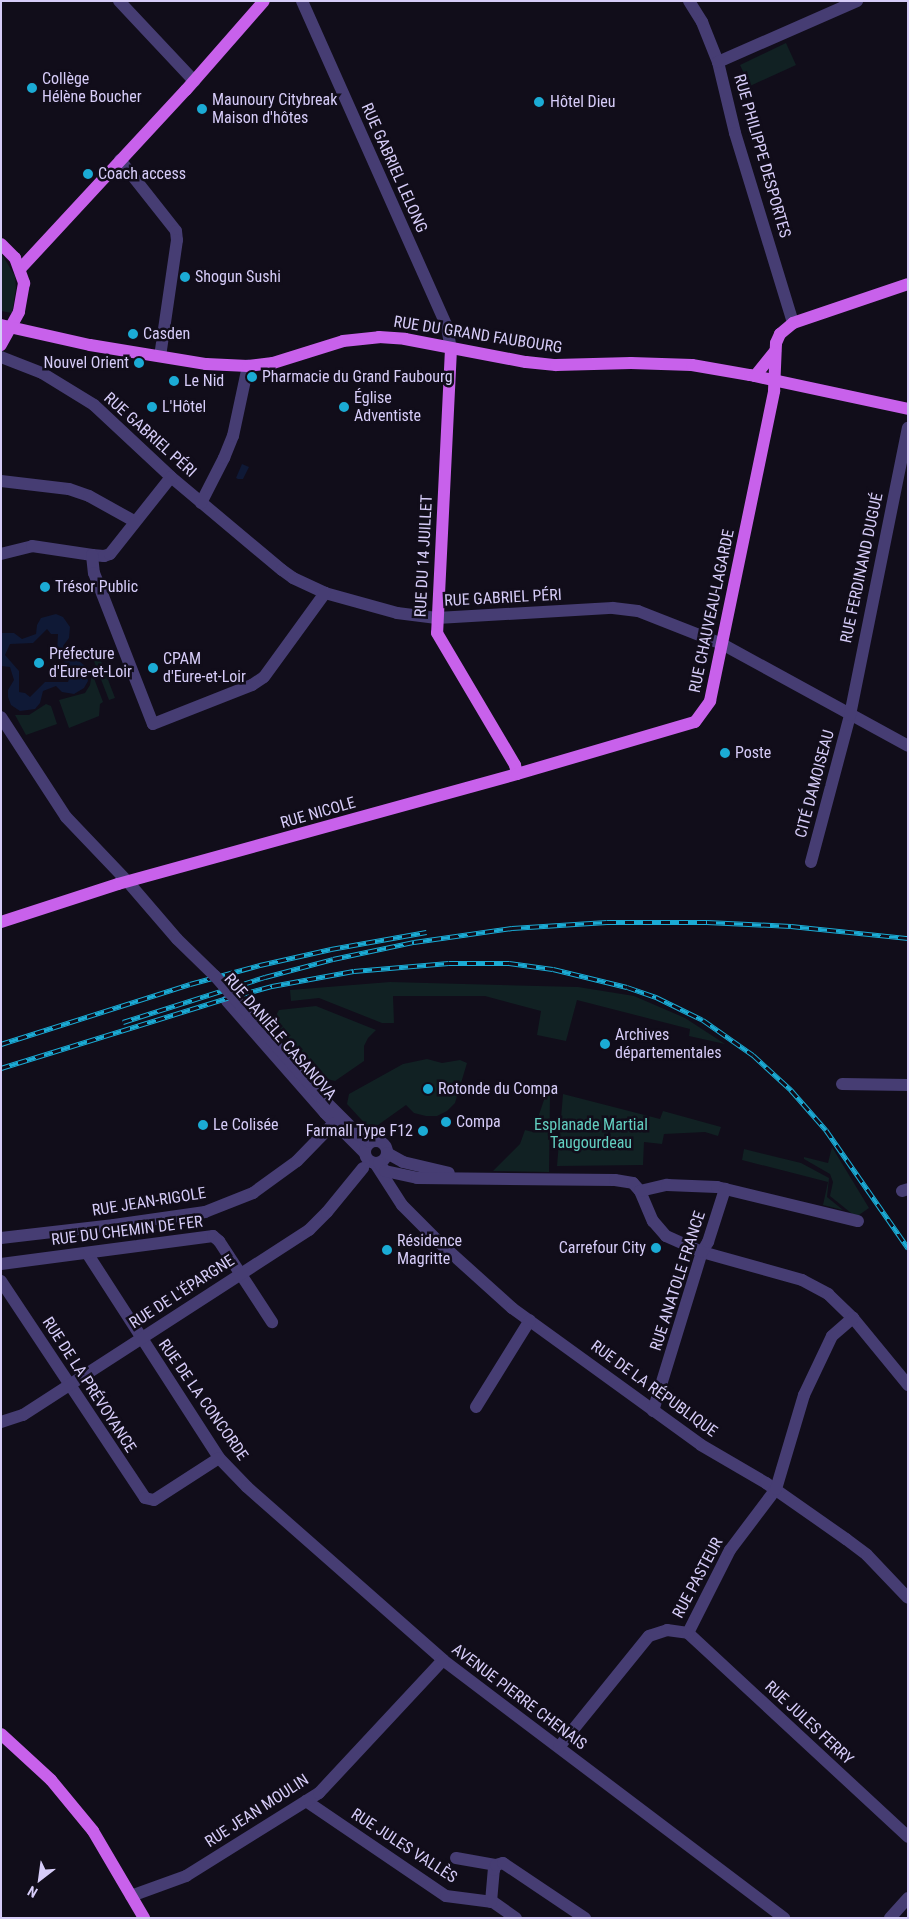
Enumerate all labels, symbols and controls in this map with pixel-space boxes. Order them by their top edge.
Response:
place label: Collège Hélène Boucher [42,69,142,107]
street label: RUE PHILIPPE DESPORTES [729,72,795,240]
marker: Collège Hélène Boucher [26,82,38,94]
place label: Maunoury Citybreak Maison d'hôtes [212,90,337,128]
place label: Hôtel Dieu [550,92,616,112]
marker: Hôtel Dieu [532,95,546,109]
street label: RUE GABRIEL LELONG [357,100,431,236]
marker: Maunoury Citybreak Maison d'hôtes [196,103,208,115]
place label: Coach access [98,164,186,184]
marker: Coach access [82,168,94,180]
place label: Shogun Sushi [195,267,281,287]
marker: Shogun Sushi [179,271,191,283]
street label: RUE DU GRAND FAUBOURG [392,312,564,358]
place label: Casden [143,324,190,344]
marker: Casden [127,328,139,340]
place label: Nouvel Orient [44,353,129,373]
marker: Nouvel Orient [133,357,145,369]
place label: Pharmacie du Grand Faubourg [262,367,453,387]
place label: Le Nid [184,371,224,391]
marker: Pharmacie du Grand Faubourg [246,371,258,383]
marker: Le Nid [168,375,180,387]
place label: Église Adventiste [354,388,421,426]
street label: RUE GABRIEL PÉRI [100,389,200,481]
place label: L'Hôtel [162,397,206,417]
marker: L'Hôtel [146,401,158,413]
marker: Église Adventiste [338,401,350,413]
street label: RUE FERDINAND DUGUÉ [837,491,887,645]
street label: RUE DU 14 JUILLET [411,494,437,618]
street label: RUE CHAUVEAU-LAGARDE [685,528,739,694]
place label: Trésor Public [55,577,138,597]
marker: Trésor Public [39,581,51,593]
street label: RUE GABRIEL PÉRI [444,585,562,611]
place label: Préfecture d'Eure-et-Loir [49,644,132,682]
place label: CPAM d'Eure-et-Loir [163,649,246,687]
marker: Préfecture d'Eure-et-Loir [33,657,45,669]
marker: CPAM d'Eure-et-Loir [147,662,159,674]
street label: CITÉ DAMOISEAU [791,728,839,840]
place label: Poste [735,743,771,763]
marker: Poste [719,747,731,759]
street label: RUE NICOLE [278,793,358,833]
street label: RUE DANIÈLE CASANOVA [220,970,340,1104]
place label: Archives départementales [615,1025,722,1063]
marker: Archives départementales [599,1038,611,1050]
place label: Rotonde du Compa [438,1079,558,1099]
marker: Rotonde du Compa [422,1083,434,1095]
place label: Compa [456,1112,501,1132]
place label: Le Colisée [213,1115,279,1135]
park label: Esplanade Martial Taugourdeau [534,1115,648,1153]
marker: Compa [440,1116,452,1128]
marker: Le Colisée [197,1119,209,1131]
place label: Farmall Type F12 [305,1121,413,1141]
marker: Farmall Type F12 [417,1125,429,1137]
street label: RUE JEAN-RIGOLE [91,1184,207,1220]
street label: RUE ANATOLE FRANCE [646,1209,710,1353]
street label: RUE DU CHEMIN DE FER [50,1212,204,1250]
place label: Résidence Magritte [397,1231,462,1269]
place label: Carrefour City [559,1238,646,1258]
marker: Carrefour City [650,1242,662,1254]
marker: Résidence Magritte [381,1244,393,1256]
street label: RUE DE L'ÉPARGNE [126,1251,238,1333]
street label: RUE DE LA PRÉVOYANCE [38,1314,140,1456]
street label: RUE DE LA CONCORDE [154,1336,252,1464]
street label: RUE DE LA RÉPUBLIQUE [587,1337,721,1441]
street label: RUE PASTEUR [669,1535,727,1621]
street label: AVENUE PIERRE CHENAIS [448,1640,590,1754]
street label: RUE JULES FERRY [761,1677,857,1769]
street label: RUE JEAN MOULIN [202,1770,312,1852]
street label: RUE JULES VALLÈS [347,1805,461,1887]
north arrow [15,1854,65,1904]
text: N [25,1883,40,1901]

